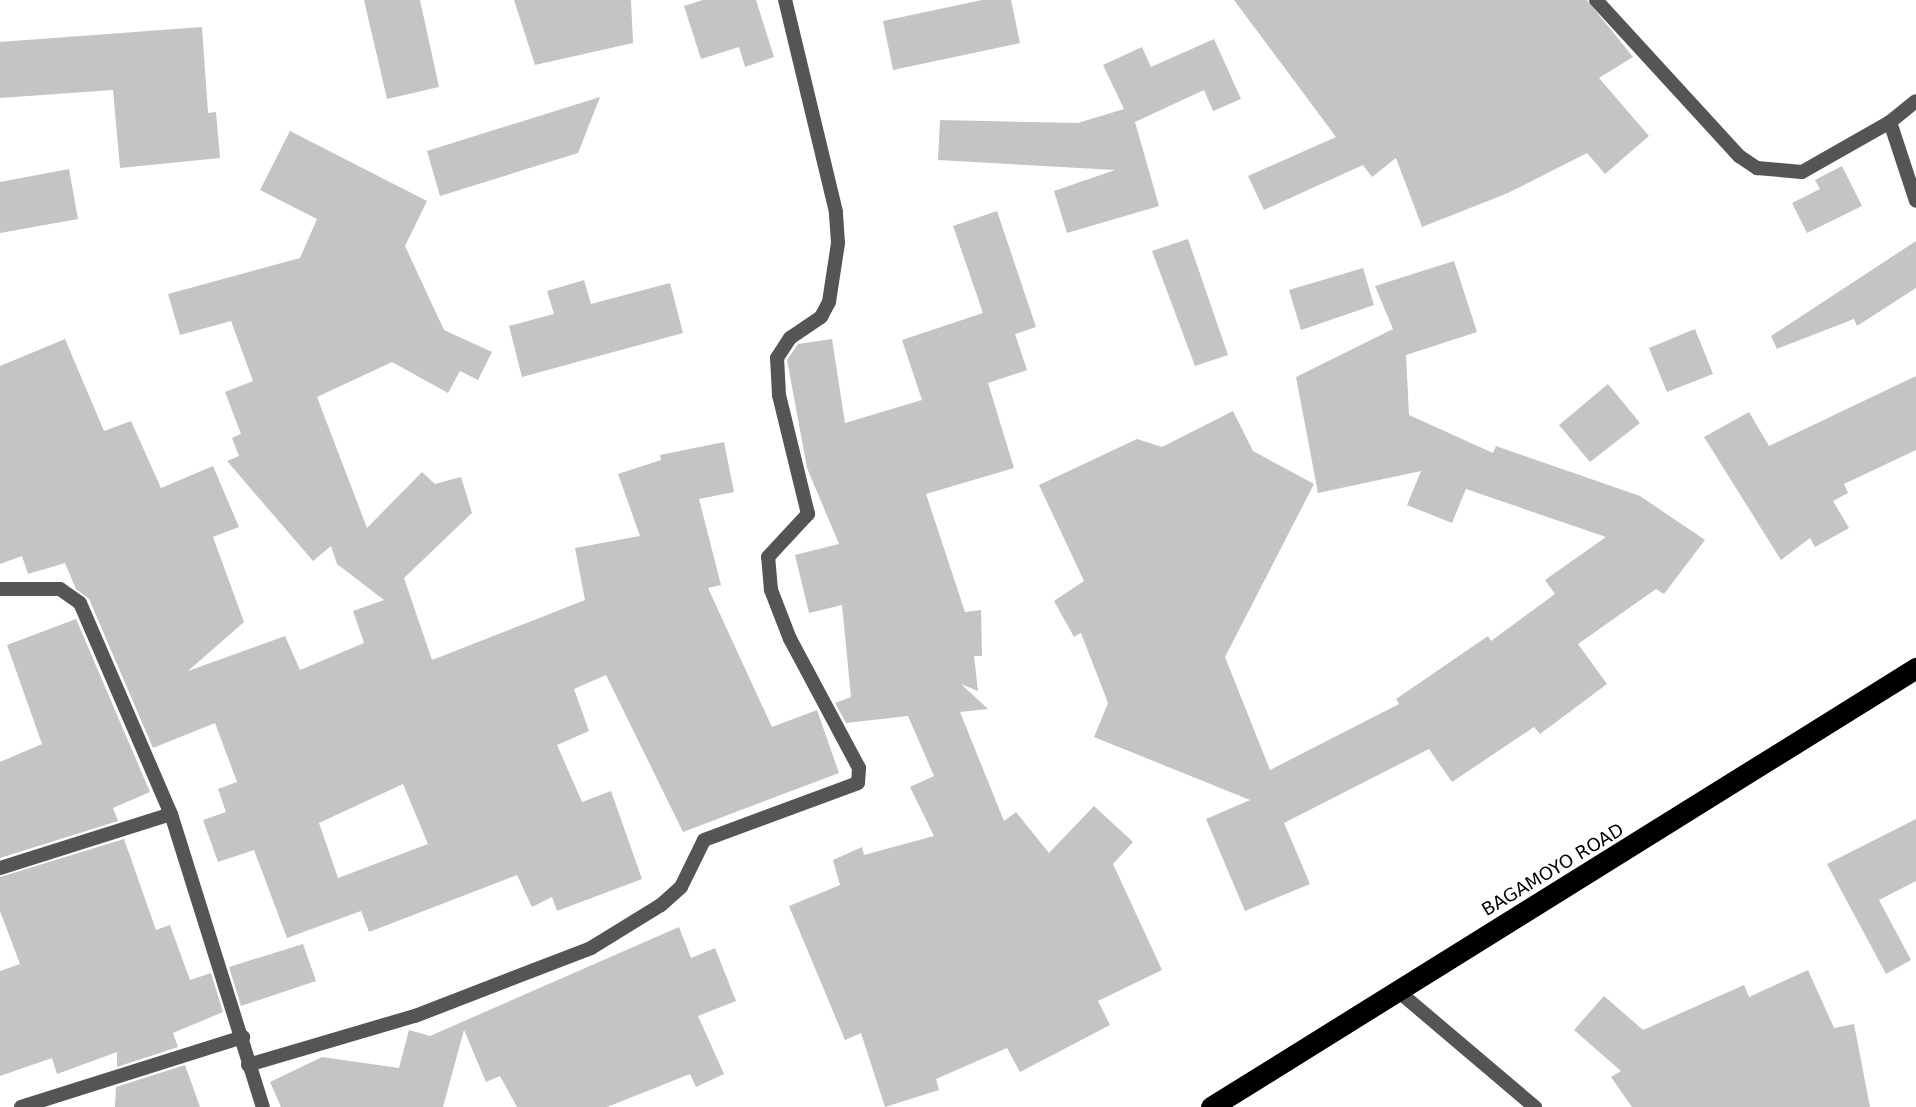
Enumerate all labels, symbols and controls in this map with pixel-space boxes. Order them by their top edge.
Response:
street label: BAGAMOYO ROAD [1478,819,1628,921]

